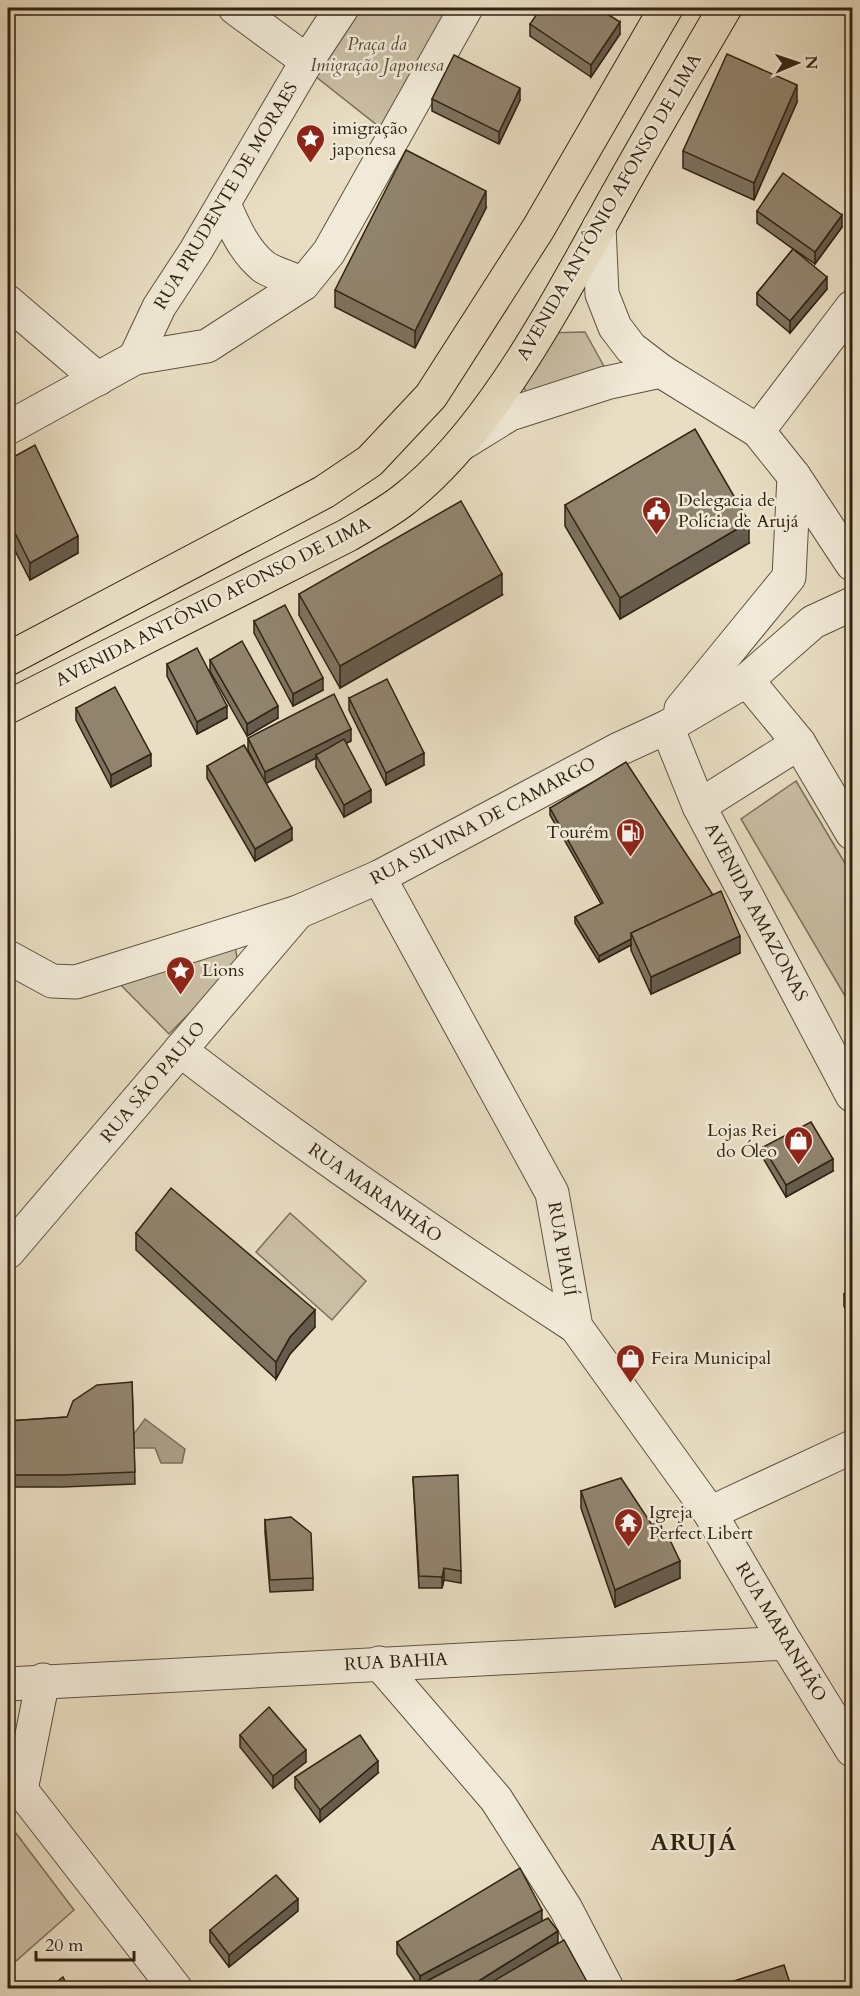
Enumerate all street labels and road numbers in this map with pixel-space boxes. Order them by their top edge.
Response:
street label: AVENIDA ANTÔNIO AFONSO DE LIMA [511,49,708,365]
street label: RUA PRUDENTE DE MORAES [148,78,304,314]
street label: AVENIDA ANTÔNIO AFONSO DE LIMA [51,511,375,693]
street label: RUA SILVINA DE CAMARGO [366,751,600,891]
street label: AVENIDA AMAZONAS [698,818,814,1006]
street label: RUA SÃO PAULO [95,1016,211,1148]
street label: RUA MARANHÃO [303,1137,447,1249]
street label: RUA PIAUÍ [541,1200,583,1298]
street label: RUA MARANHÃO [729,1558,833,1706]
street label: RUA BAHIA [343,1647,449,1677]

